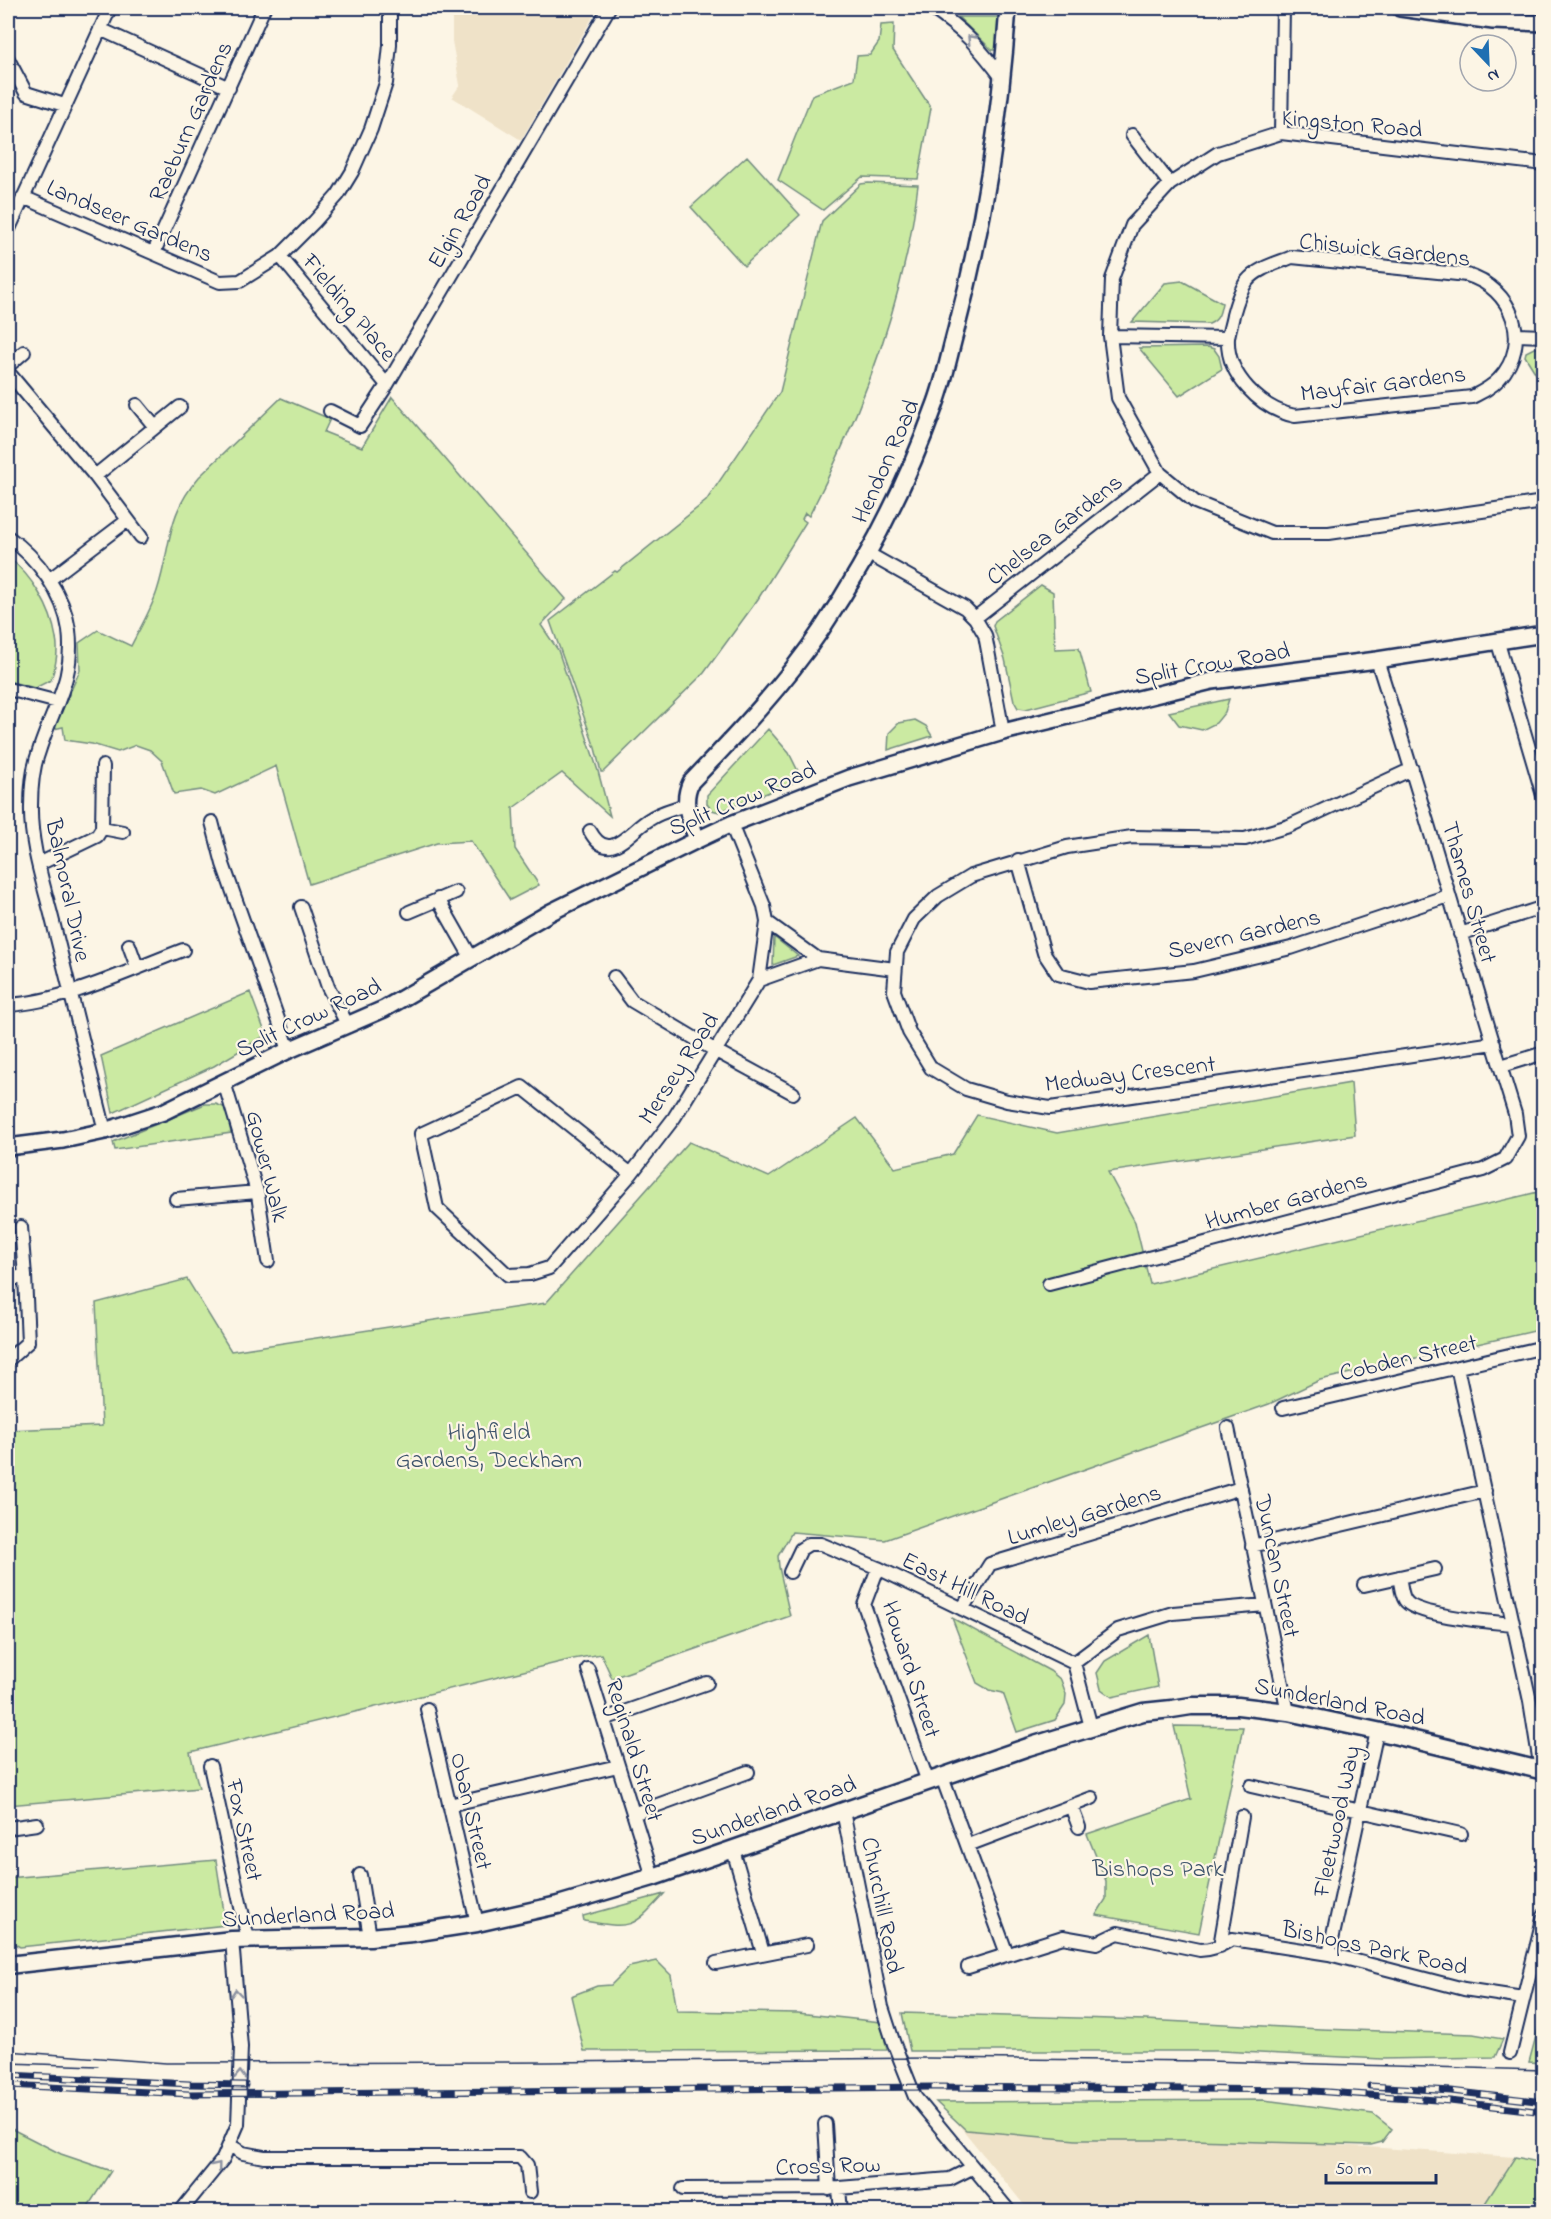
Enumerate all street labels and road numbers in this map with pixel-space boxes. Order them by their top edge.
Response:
street label: Raeburn Gardens [141,36,243,208]
street label: Kingston Road [1280,102,1424,149]
street label: Elgin Road [420,168,503,276]
street label: Landseer Gardens [40,171,218,273]
street label: Chiswick Gardens [1297,225,1472,278]
street label: Fielding Place [292,246,404,371]
street label: Mayfair Gardens [1299,358,1468,414]
street label: Hendon Road [844,394,930,530]
street label: Chelsea Gardens [980,466,1131,596]
street label: Split Crow Road [1132,634,1293,696]
street label: Split Crow Road [664,753,823,847]
street label: Balmoral Drive [34,815,99,965]
street label: Thames Street [1431,818,1505,968]
street label: Severn Gardens [1165,901,1324,970]
street label: Split Crow Road [230,970,388,1068]
street label: Mersey Road [631,1006,731,1133]
street label: Medway Crescent [1043,1048,1218,1104]
street label: Gower Walk [235,1107,296,1226]
street label: Humber Gardens [1202,1164,1372,1241]
street label: Cobden Street [1336,1327,1481,1392]
street label: Lumley Gardens [1004,1476,1166,1557]
street label: Duncan Street [1243,1491,1308,1641]
street label: East Hill Road [895,1544,1035,1637]
street label: Howard Street [871,1597,948,1743]
street label: Sunderland Road [1251,1670,1428,1737]
street label: Reginald Street [594,1675,671,1827]
street label: Fleetwood Way [1305,1743,1373,1902]
street label: Oban Street [439,1749,500,1874]
street label: Sunderland Road [686,1767,862,1857]
street label: Fox Street [215,1775,270,1885]
street label: Churchill Road [850,1834,911,1977]
street label: Sunderland Road [221,1894,396,1939]
street label: Bishops Park Road [1277,1912,1471,1986]
street label: Cross Row [775,2148,881,2187]

